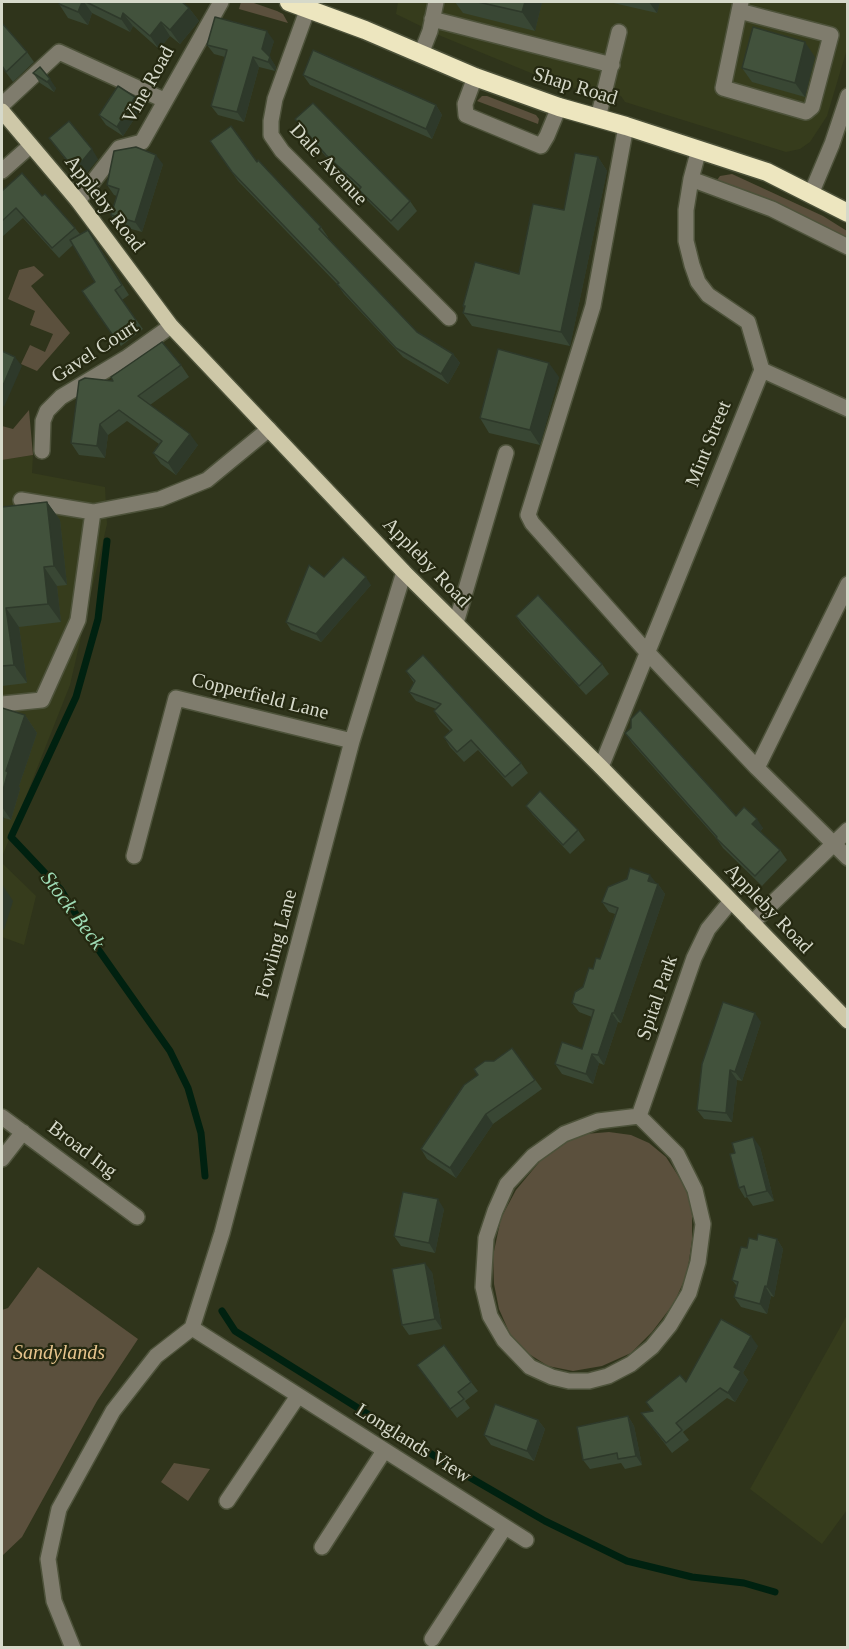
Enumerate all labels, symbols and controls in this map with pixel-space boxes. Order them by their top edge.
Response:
street label: Vine Road [118,42,180,128]
street label: Shap Road [530,63,620,111]
street label: Dale Avenue [284,119,372,211]
street label: Appleby Road [59,151,149,257]
street label: Gavel Court [47,315,143,389]
street label: Mint Street [681,398,737,490]
street label: Appleby Road [377,513,475,613]
street label: Copperfield Lane [189,668,331,726]
street label: Appleby Road [719,859,817,959]
water label: Stock Beck [34,867,110,955]
street label: Fowling Lane [251,887,303,1001]
street label: Spital Park [632,952,684,1044]
street label: Broad Ing [43,1116,121,1184]
park label: Sandylands [13,1342,105,1366]
street label: Longlands View [351,1399,475,1489]

